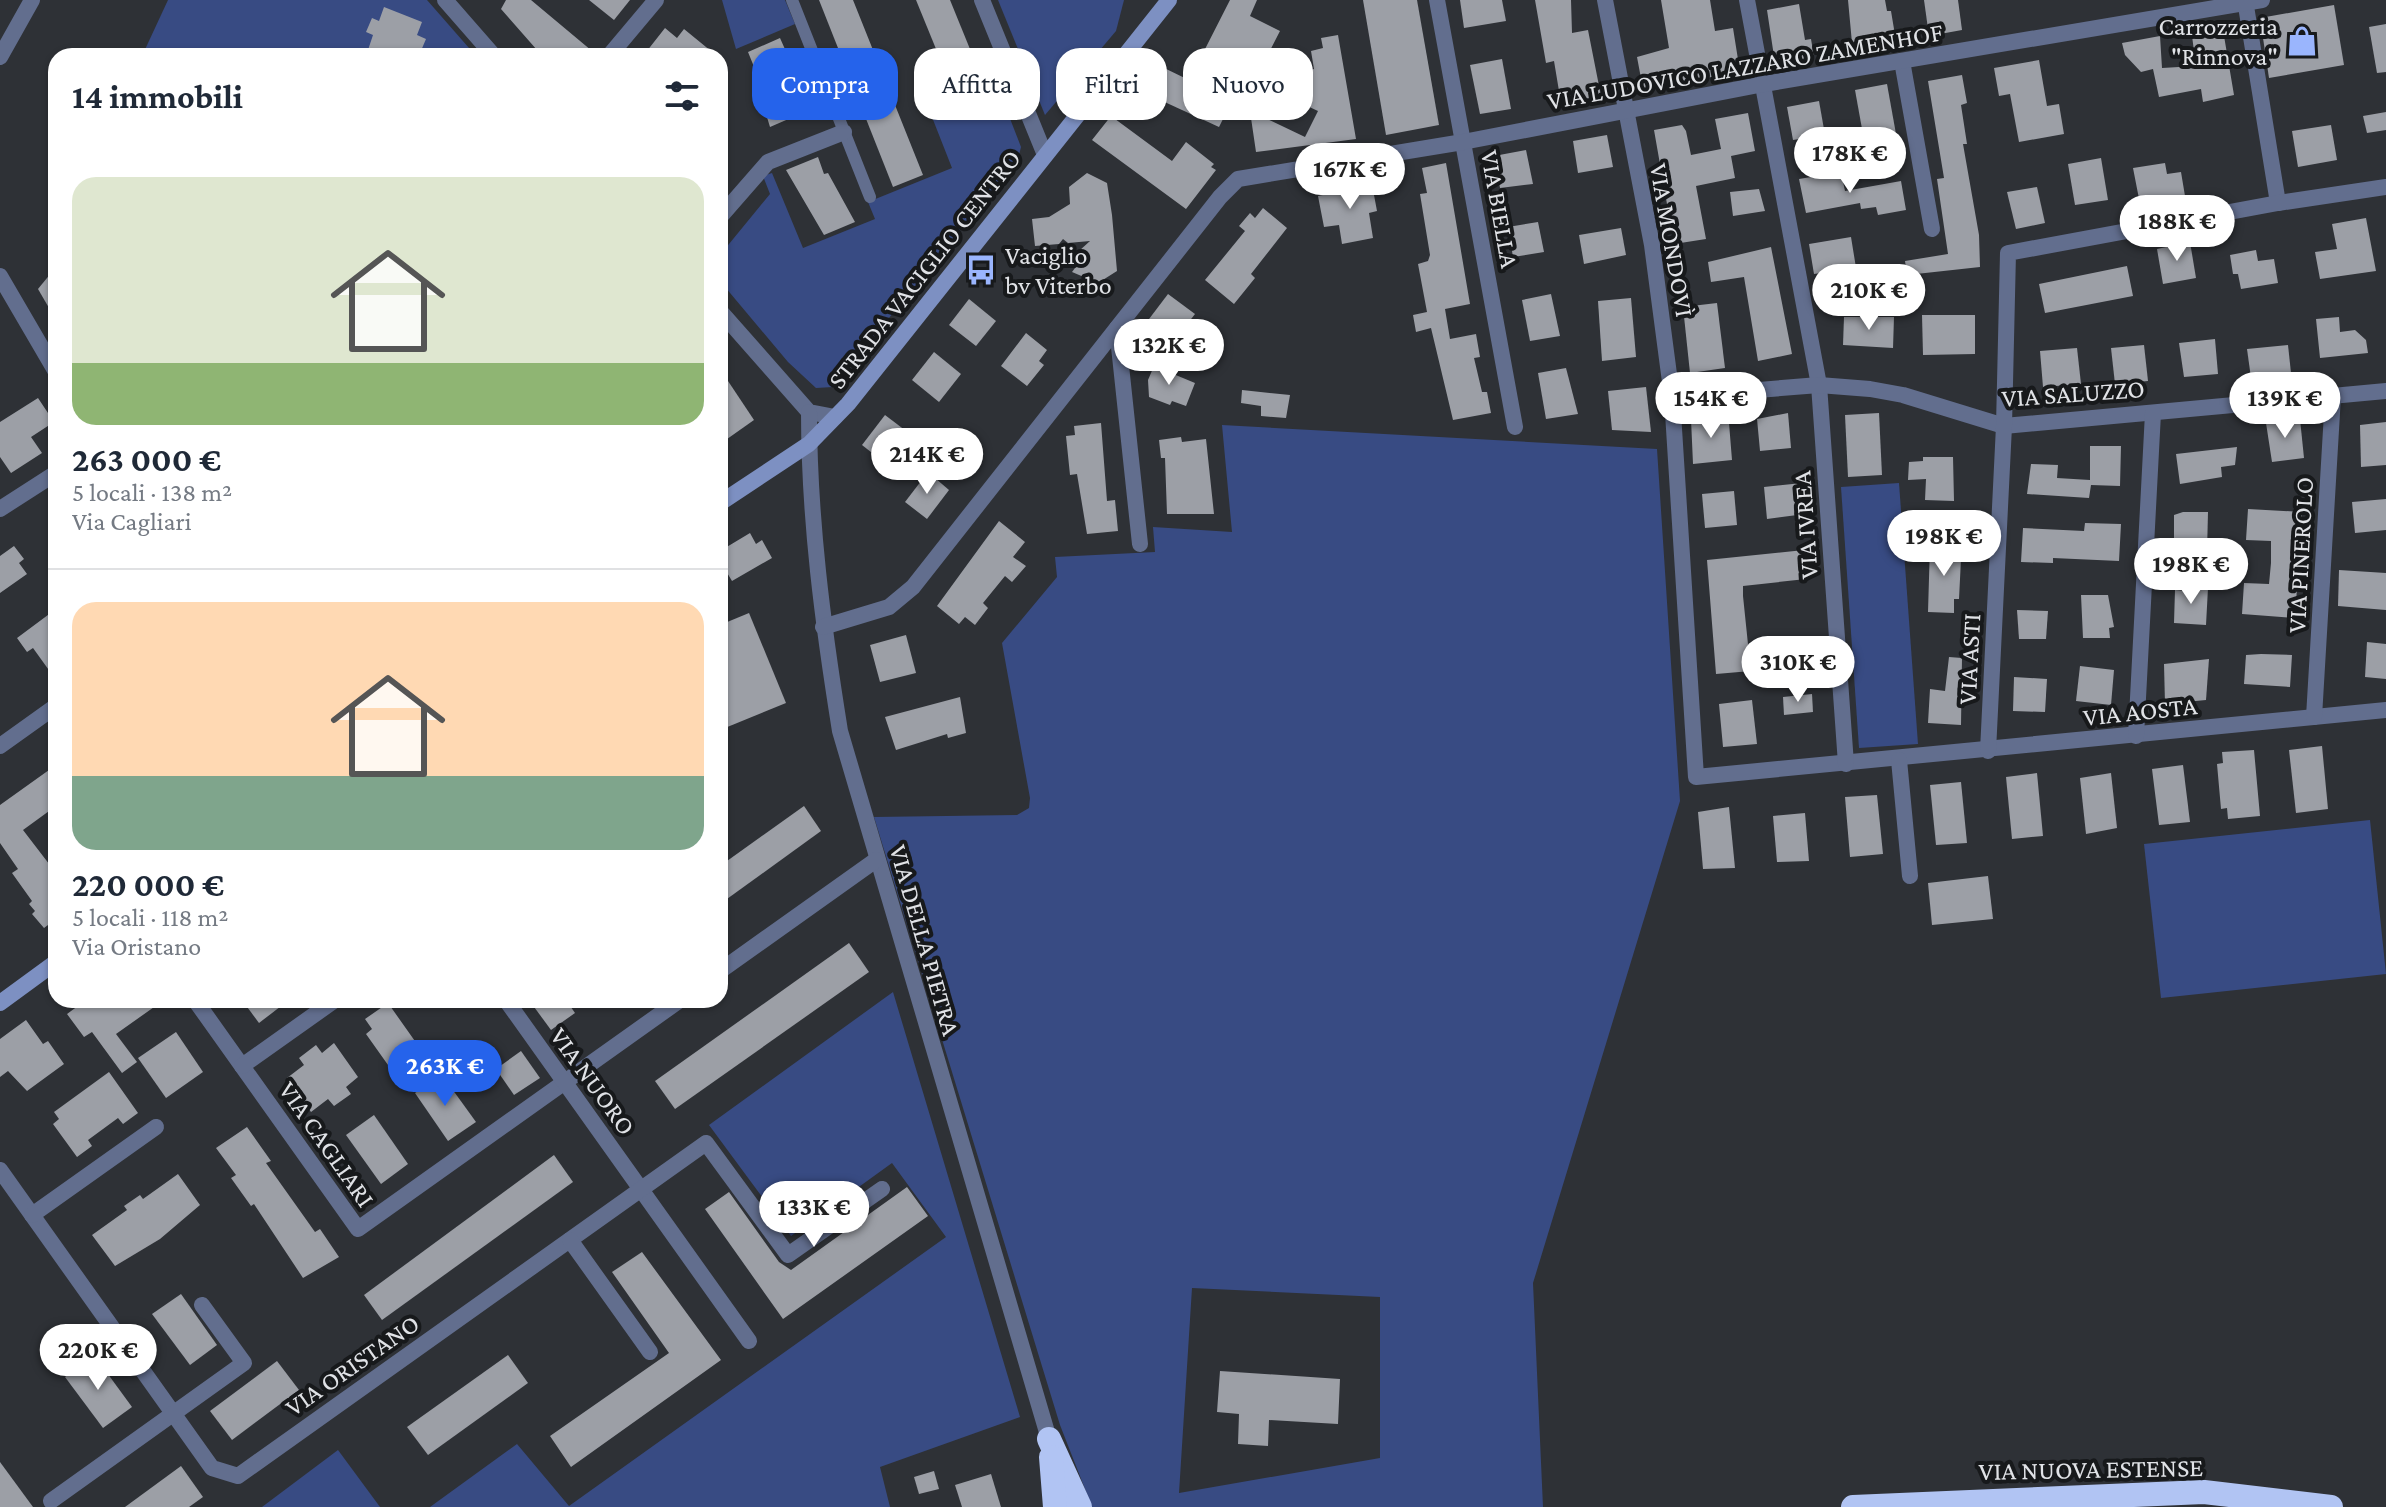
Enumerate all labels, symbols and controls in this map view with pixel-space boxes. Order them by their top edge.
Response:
place label: Carrozzeria "Rinnova" [2158,12,2278,71]
street label: VIA LUDOVICO LAZZARO ZAMENHOF [1545,17,1945,116]
shop icon: Carrozzeria "Rinnova" [2285,24,2319,58]
chip: Compra [752,48,898,120]
chip: Affitta [914,48,1040,120]
chip: Filtri [1056,48,1167,120]
chip: Nuovo [1183,48,1313,120]
icon: filters [660,74,704,118]
text: 14 immobili [72,78,243,115]
pin: 178K € [1785,127,1915,195]
text: 178K € [1812,138,1888,167]
pin: 167K € [1285,143,1415,211]
street label: STRADA VACIGLIO CENTRO [822,144,1027,394]
street label: VIA BIELLA [1475,148,1524,271]
text: 167K € [1313,154,1387,183]
street label: VIA MONDOVÌ [1644,161,1699,319]
pin: 188K € [2112,195,2242,263]
text: 188K € [2138,206,2216,235]
icon: home [316,229,460,373]
place label: Vaciglio bv Viterbo [1005,241,1112,300]
bus stop icon: Vaciglio bv Viterbo [964,253,998,287]
pin: 210K € [1804,264,1934,332]
text: 210K € [1830,275,1908,304]
pin: 132K € [1104,319,1234,387]
text: 132K € [1132,330,1206,359]
pin: 154K € [1646,372,1776,440]
pin: 139K € [2220,372,2350,440]
street label: VIA SALUZZO [2001,374,2145,413]
text: 154K € [1673,383,1749,412]
text: 139K € [2247,383,2323,412]
pin: 214K € [862,428,992,496]
text: 214K € [889,439,965,468]
text: 263 000 € [72,441,221,478]
street label: VIA IVREA [1787,470,1824,580]
street label: VIA PINEROLO [2282,476,2319,634]
text: 5 locali · 138 m² [72,478,232,507]
text: Via Cagliari [72,507,192,536]
pin: 198K € [1879,510,2009,578]
text: 198K € [1905,521,1983,550]
pin: 198K € [2126,538,2256,606]
text: 198K € [2152,549,2230,578]
street label: VIA ASTI [1953,613,1986,705]
pin: 310K € [1733,636,1863,704]
text: 310K € [1760,647,1836,676]
icon: home [316,654,460,798]
street label: VIA AOSTA [2082,691,2199,732]
street label: VIA DELLA PIETRA [883,841,966,1039]
text: 220 000 € [72,866,224,903]
text: 5 locali · 118 m² [72,903,229,932]
text: Via Oristano [72,932,201,961]
street label: VIA NUORO [544,1022,641,1141]
pin: 263K € [380,1040,510,1108]
text: 263K € [406,1051,484,1080]
street label: VIA CAGLIARI [273,1076,380,1213]
pin: 133K € [749,1181,879,1249]
text: 133K € [777,1192,851,1221]
street label: VIA ORISTANO [280,1309,425,1422]
pin: 220K € [33,1324,163,1392]
text: 220K € [58,1335,138,1364]
street label: VIA NUOVA ESTENSE [1978,1453,2204,1486]

